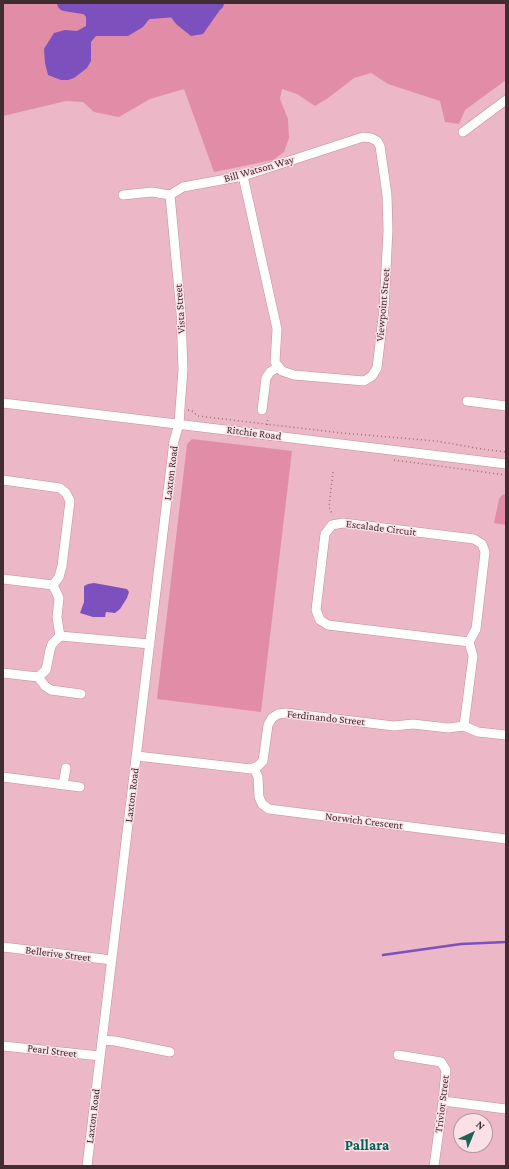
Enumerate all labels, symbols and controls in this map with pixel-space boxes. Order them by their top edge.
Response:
street label: Bill Watson Way [222,153,296,185]
street label: Viewpoint Street [373,268,393,342]
street label: Vista Street [172,284,188,334]
street label: Ritchie Road [226,423,282,443]
street label: Laxton Road [161,445,181,501]
street label: Escalade Circuit [345,517,417,539]
street label: Ferdinando Street [286,707,366,729]
street label: Laxton Road [122,767,142,823]
street label: Norwich Crescent [324,810,404,832]
street label: Bellerive Street [24,943,92,965]
street label: Pearl Street [26,1041,78,1061]
street label: Trivior Street [432,1074,452,1134]
street label: Laxton Road [83,1088,103,1144]
north arrow [453,1113,493,1153]
text: N [474,1118,488,1132]
district label: Pallara [345,1136,389,1154]

